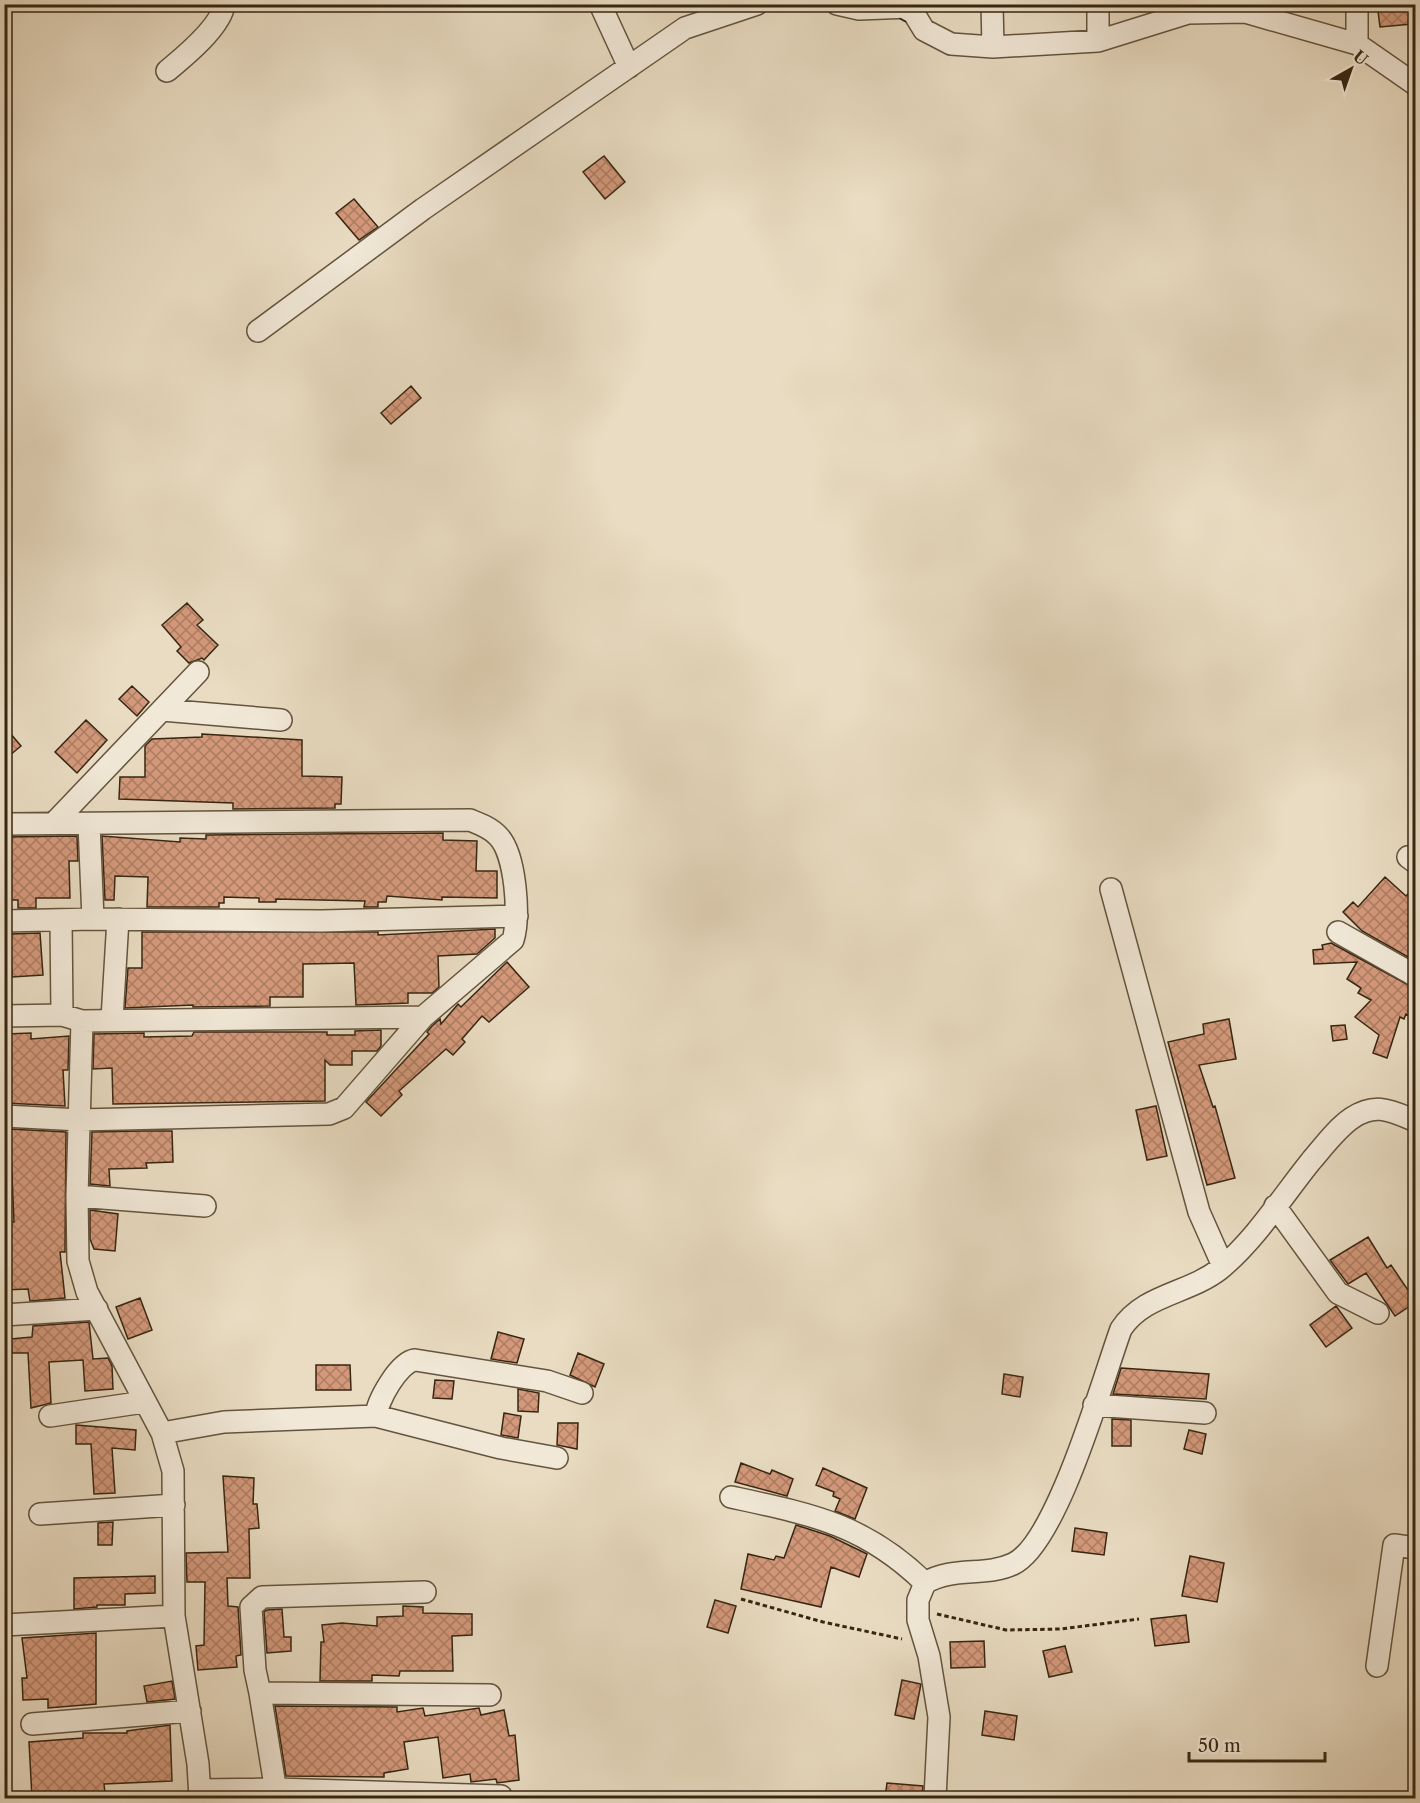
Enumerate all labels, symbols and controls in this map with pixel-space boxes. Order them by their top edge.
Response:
north arrow [1321,39,1381,99]
text: U [1349,46,1372,69]
scale bar [1189,1725,1326,1763]
text: 50 m [1198,1735,1241,1757]

